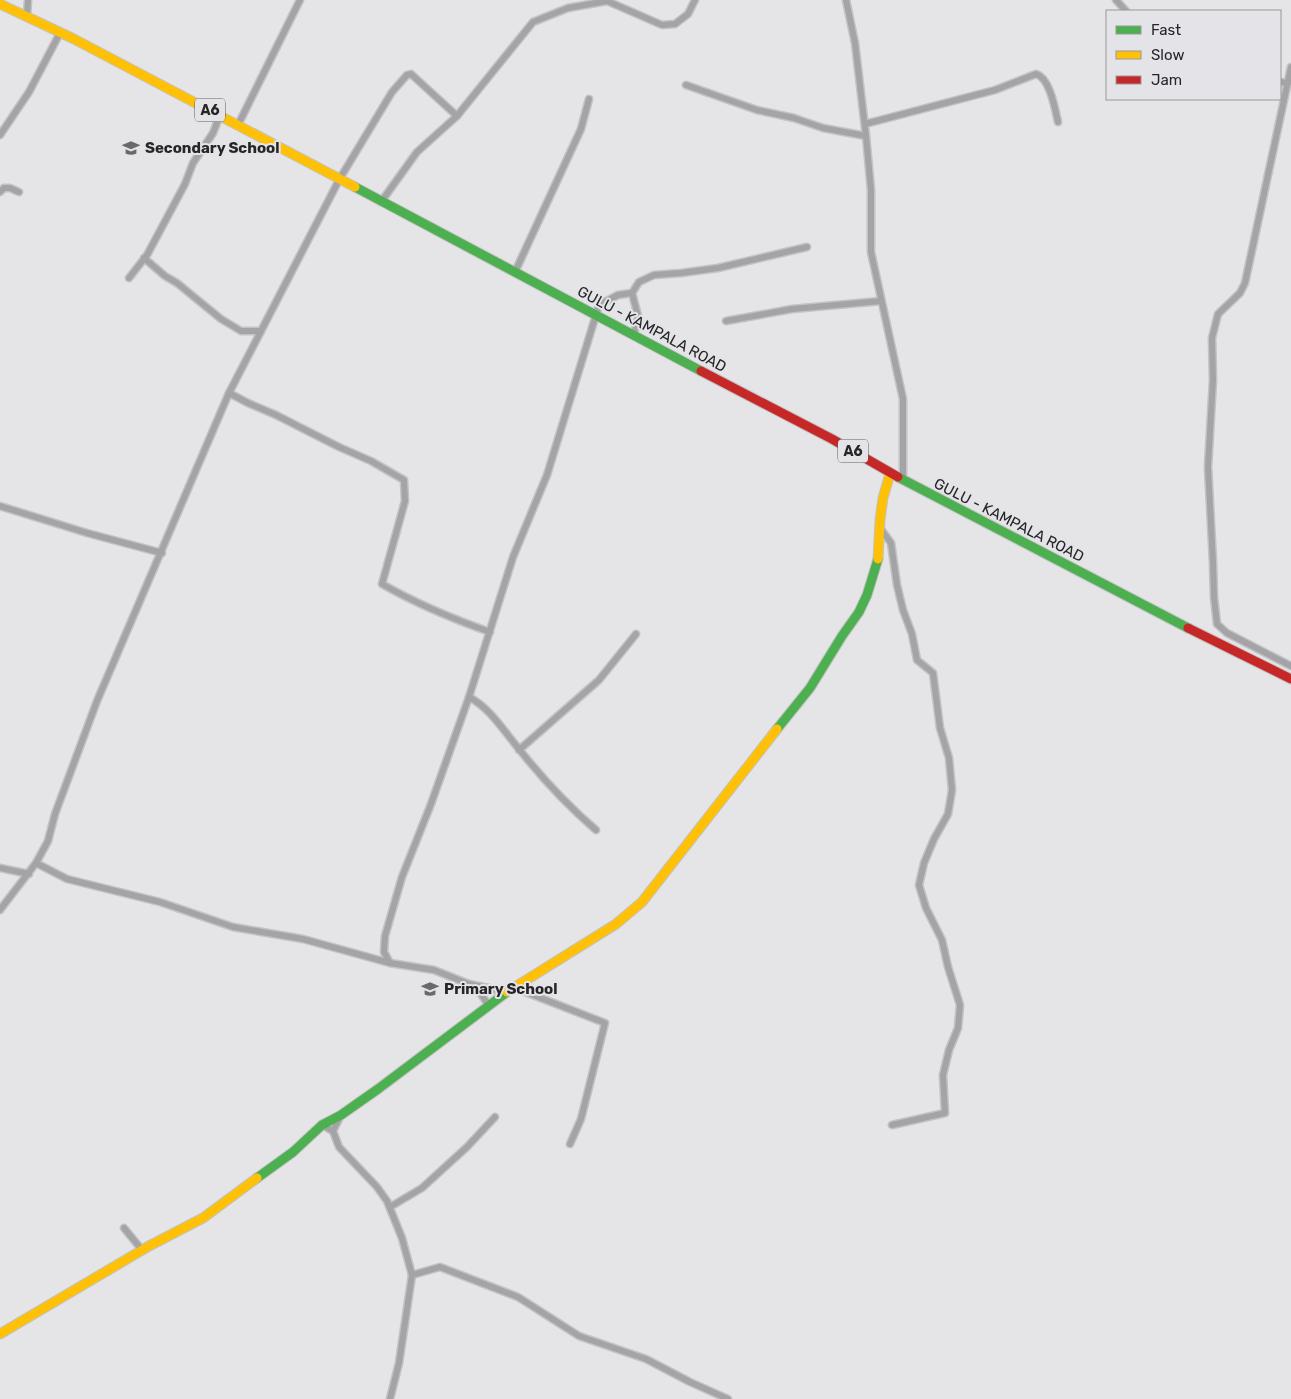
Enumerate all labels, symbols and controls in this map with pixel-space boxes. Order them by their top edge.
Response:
legend [1106,10,1281,100]
text: Fast [1151,21,1181,39]
text: Slow [1151,46,1184,64]
text: Jam [1151,71,1182,89]
road number: A6 [195,98,225,122]
school or university icon: Secondary School [121,138,141,158]
place label: Secondary School [145,139,280,157]
street label: GULU - KAMPALA ROAD [574,282,730,376]
road number: A6 [838,440,868,462]
street label: GULU - KAMPALA ROAD [931,474,1087,566]
school or university icon: Primary School [420,979,440,999]
place label: Primary School [444,980,558,998]

